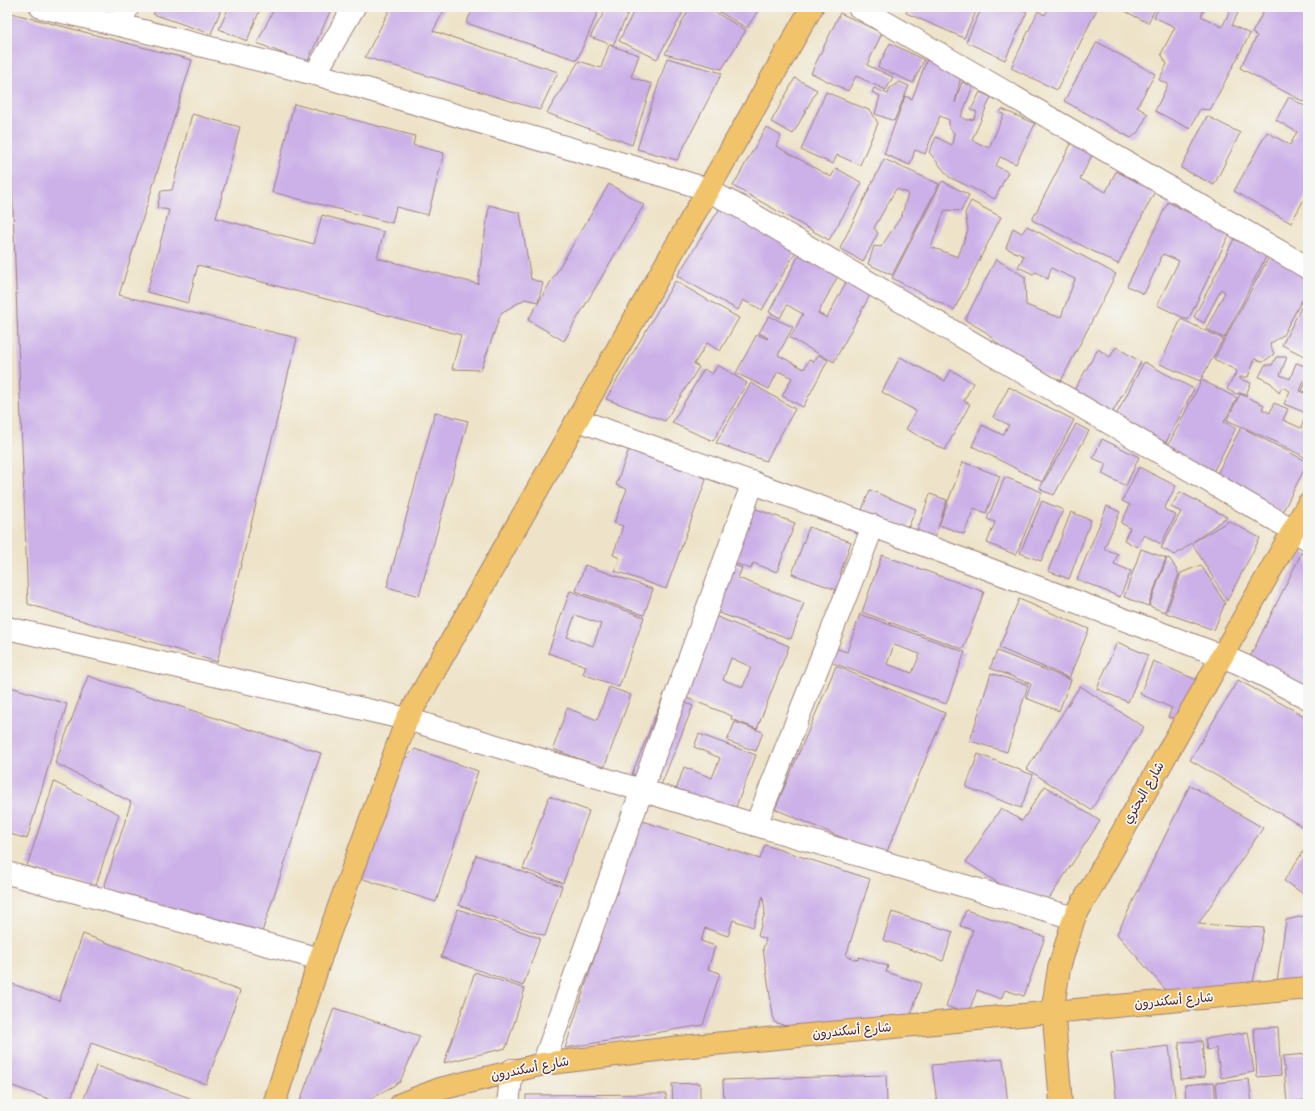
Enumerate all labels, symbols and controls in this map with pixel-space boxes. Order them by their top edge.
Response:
street label: شارع البحتري [1119,759,1169,827]
street label: شارع أسكندرون [1134,989,1214,1013]
street label: شارع أسكندرون [812,1019,892,1043]
street label: شارع أسكندرون [489,1053,571,1085]

